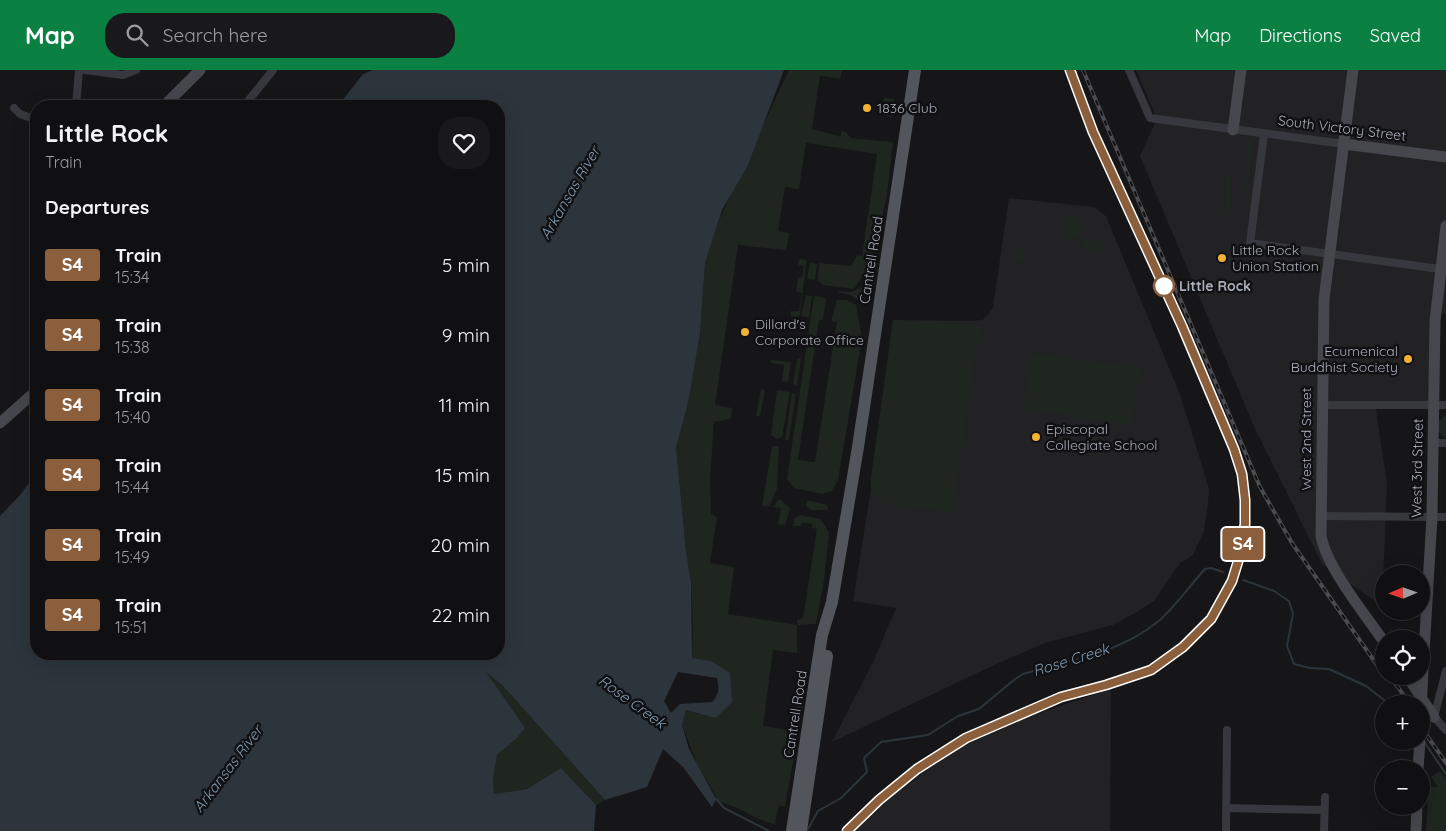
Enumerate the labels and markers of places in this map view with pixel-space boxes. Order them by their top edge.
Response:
place label: 1836 Club [877,99,937,117]
marker: 1836 Club [861,102,873,114]
place label: Little Rock Union Station [1232,241,1319,275]
marker: Little Rock Union Station [1216,252,1228,264]
marker: Little Rock [1153,275,1175,297]
place label: Little Rock [1179,277,1251,295]
place label: Dillard's Corporate Office [755,315,864,349]
marker: Dillard's Corporate Office [739,326,751,338]
place label: Ecumenical Buddhist Society [1291,342,1398,376]
marker: Ecumenical Buddhist Society [1402,353,1414,365]
place label: Episcopal Collegiate School [1046,420,1158,454]
marker: Episcopal Collegiate School [1030,431,1042,443]

